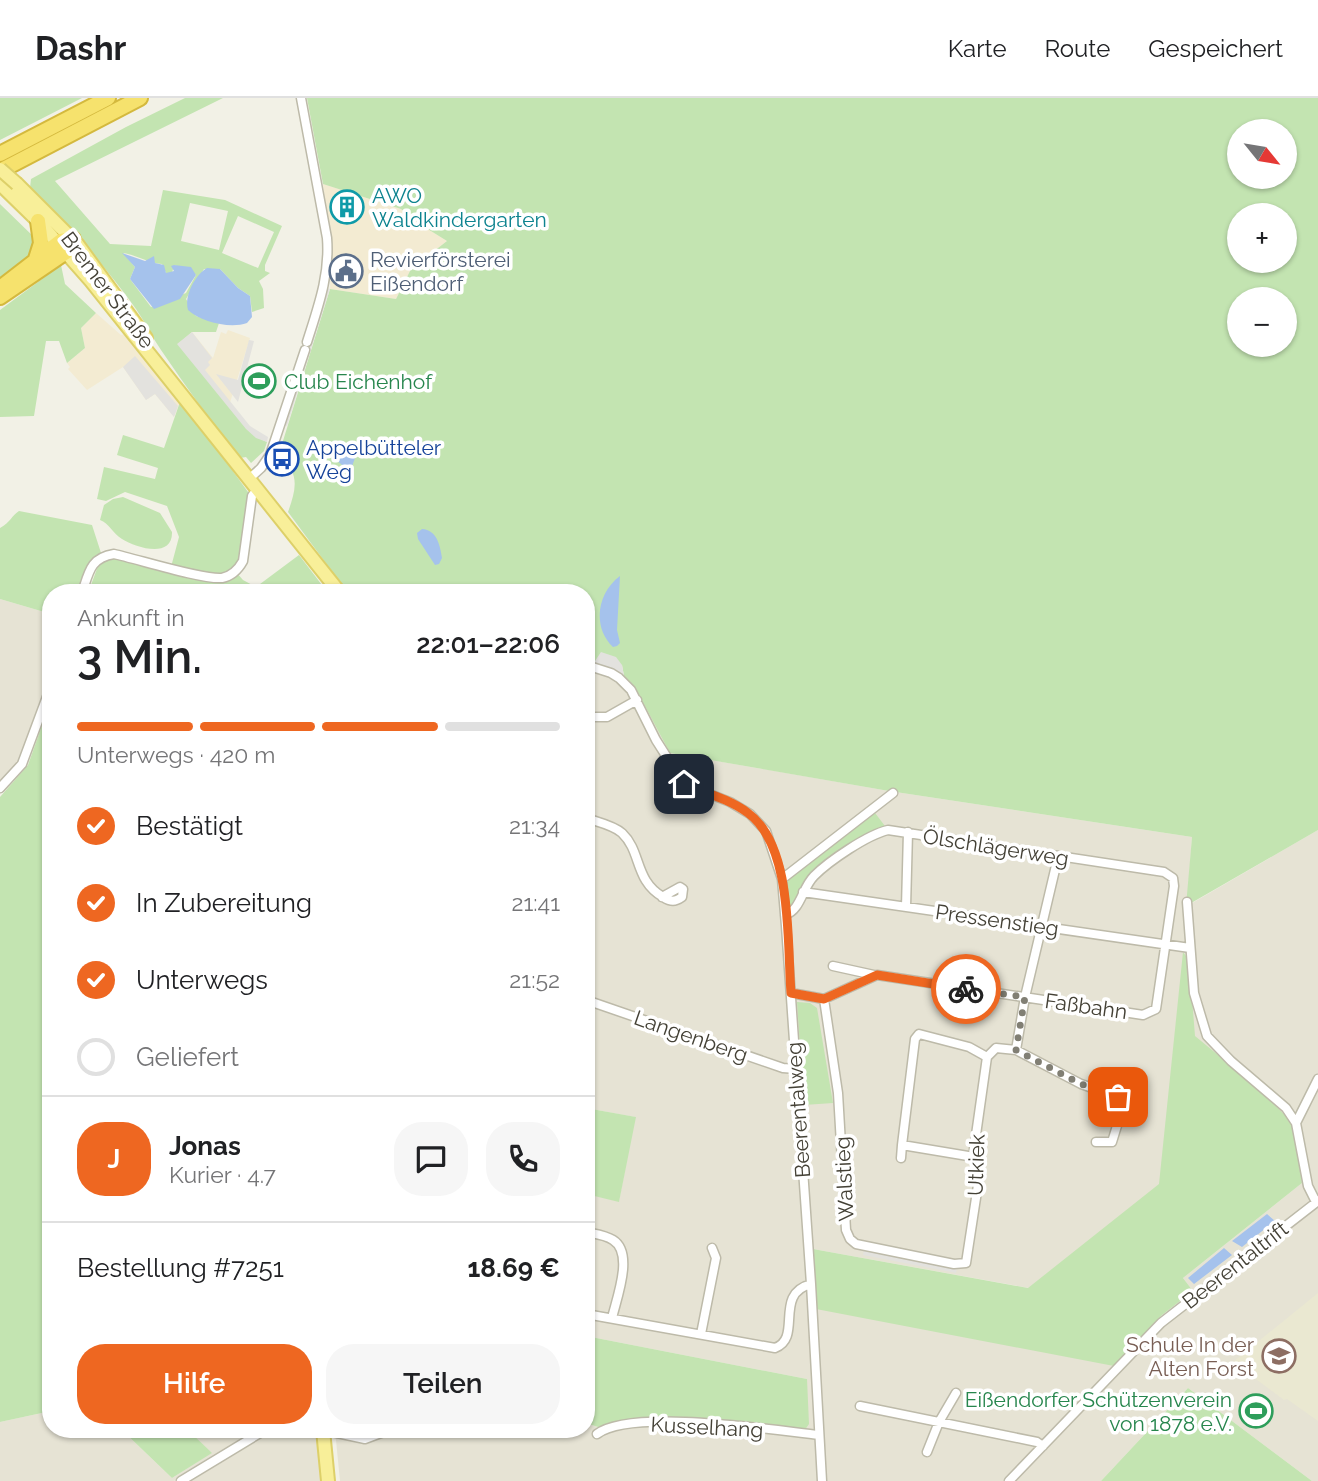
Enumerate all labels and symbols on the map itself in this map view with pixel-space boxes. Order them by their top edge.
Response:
north arrow [1227,119,1297,189]
place label: AWO Waldkindergarten [372,183,547,232]
building icon: AWO Waldkindergarten [328,188,366,226]
street label: Bremer Straße [56,227,160,353]
place label: Revierförsterei Eißendorf [370,247,511,296]
public building icon: Revierförsterei Eißendorf [327,252,365,290]
sports icon: Club Eichenhof [240,362,278,400]
place label: Club Eichenhof [284,369,433,394]
place label: Appelbütteler Weg [306,435,442,484]
bus stop icon: Appelbütteler Weg [263,440,301,478]
pin [654,754,714,814]
street label: Ölschlägerweg [921,823,1071,871]
street label: Pressenstieg [934,899,1060,941]
courier [931,954,1001,1024]
street label: Faßbahn [1043,988,1129,1024]
street label: Langenberg [631,1005,751,1067]
street label: Beerentalweg [781,1041,815,1179]
pin [1088,1067,1148,1127]
street label: Utkiek [962,1134,990,1196]
street label: Walstieg [829,1136,859,1222]
street label: Beerentaltrift [1177,1216,1293,1314]
place label: Schule In der Alten Forst [1126,1332,1255,1381]
school or university icon: Schule In der Alten Forst [1260,1337,1298,1375]
place label: Eißendorfer Schützenverein von 1878 e.V. [965,1387,1232,1436]
sports icon: Eißendorfer Schützenverein von 1878 e.V. [1237,1392,1275,1430]
street label: Kusselhang [650,1412,764,1442]

